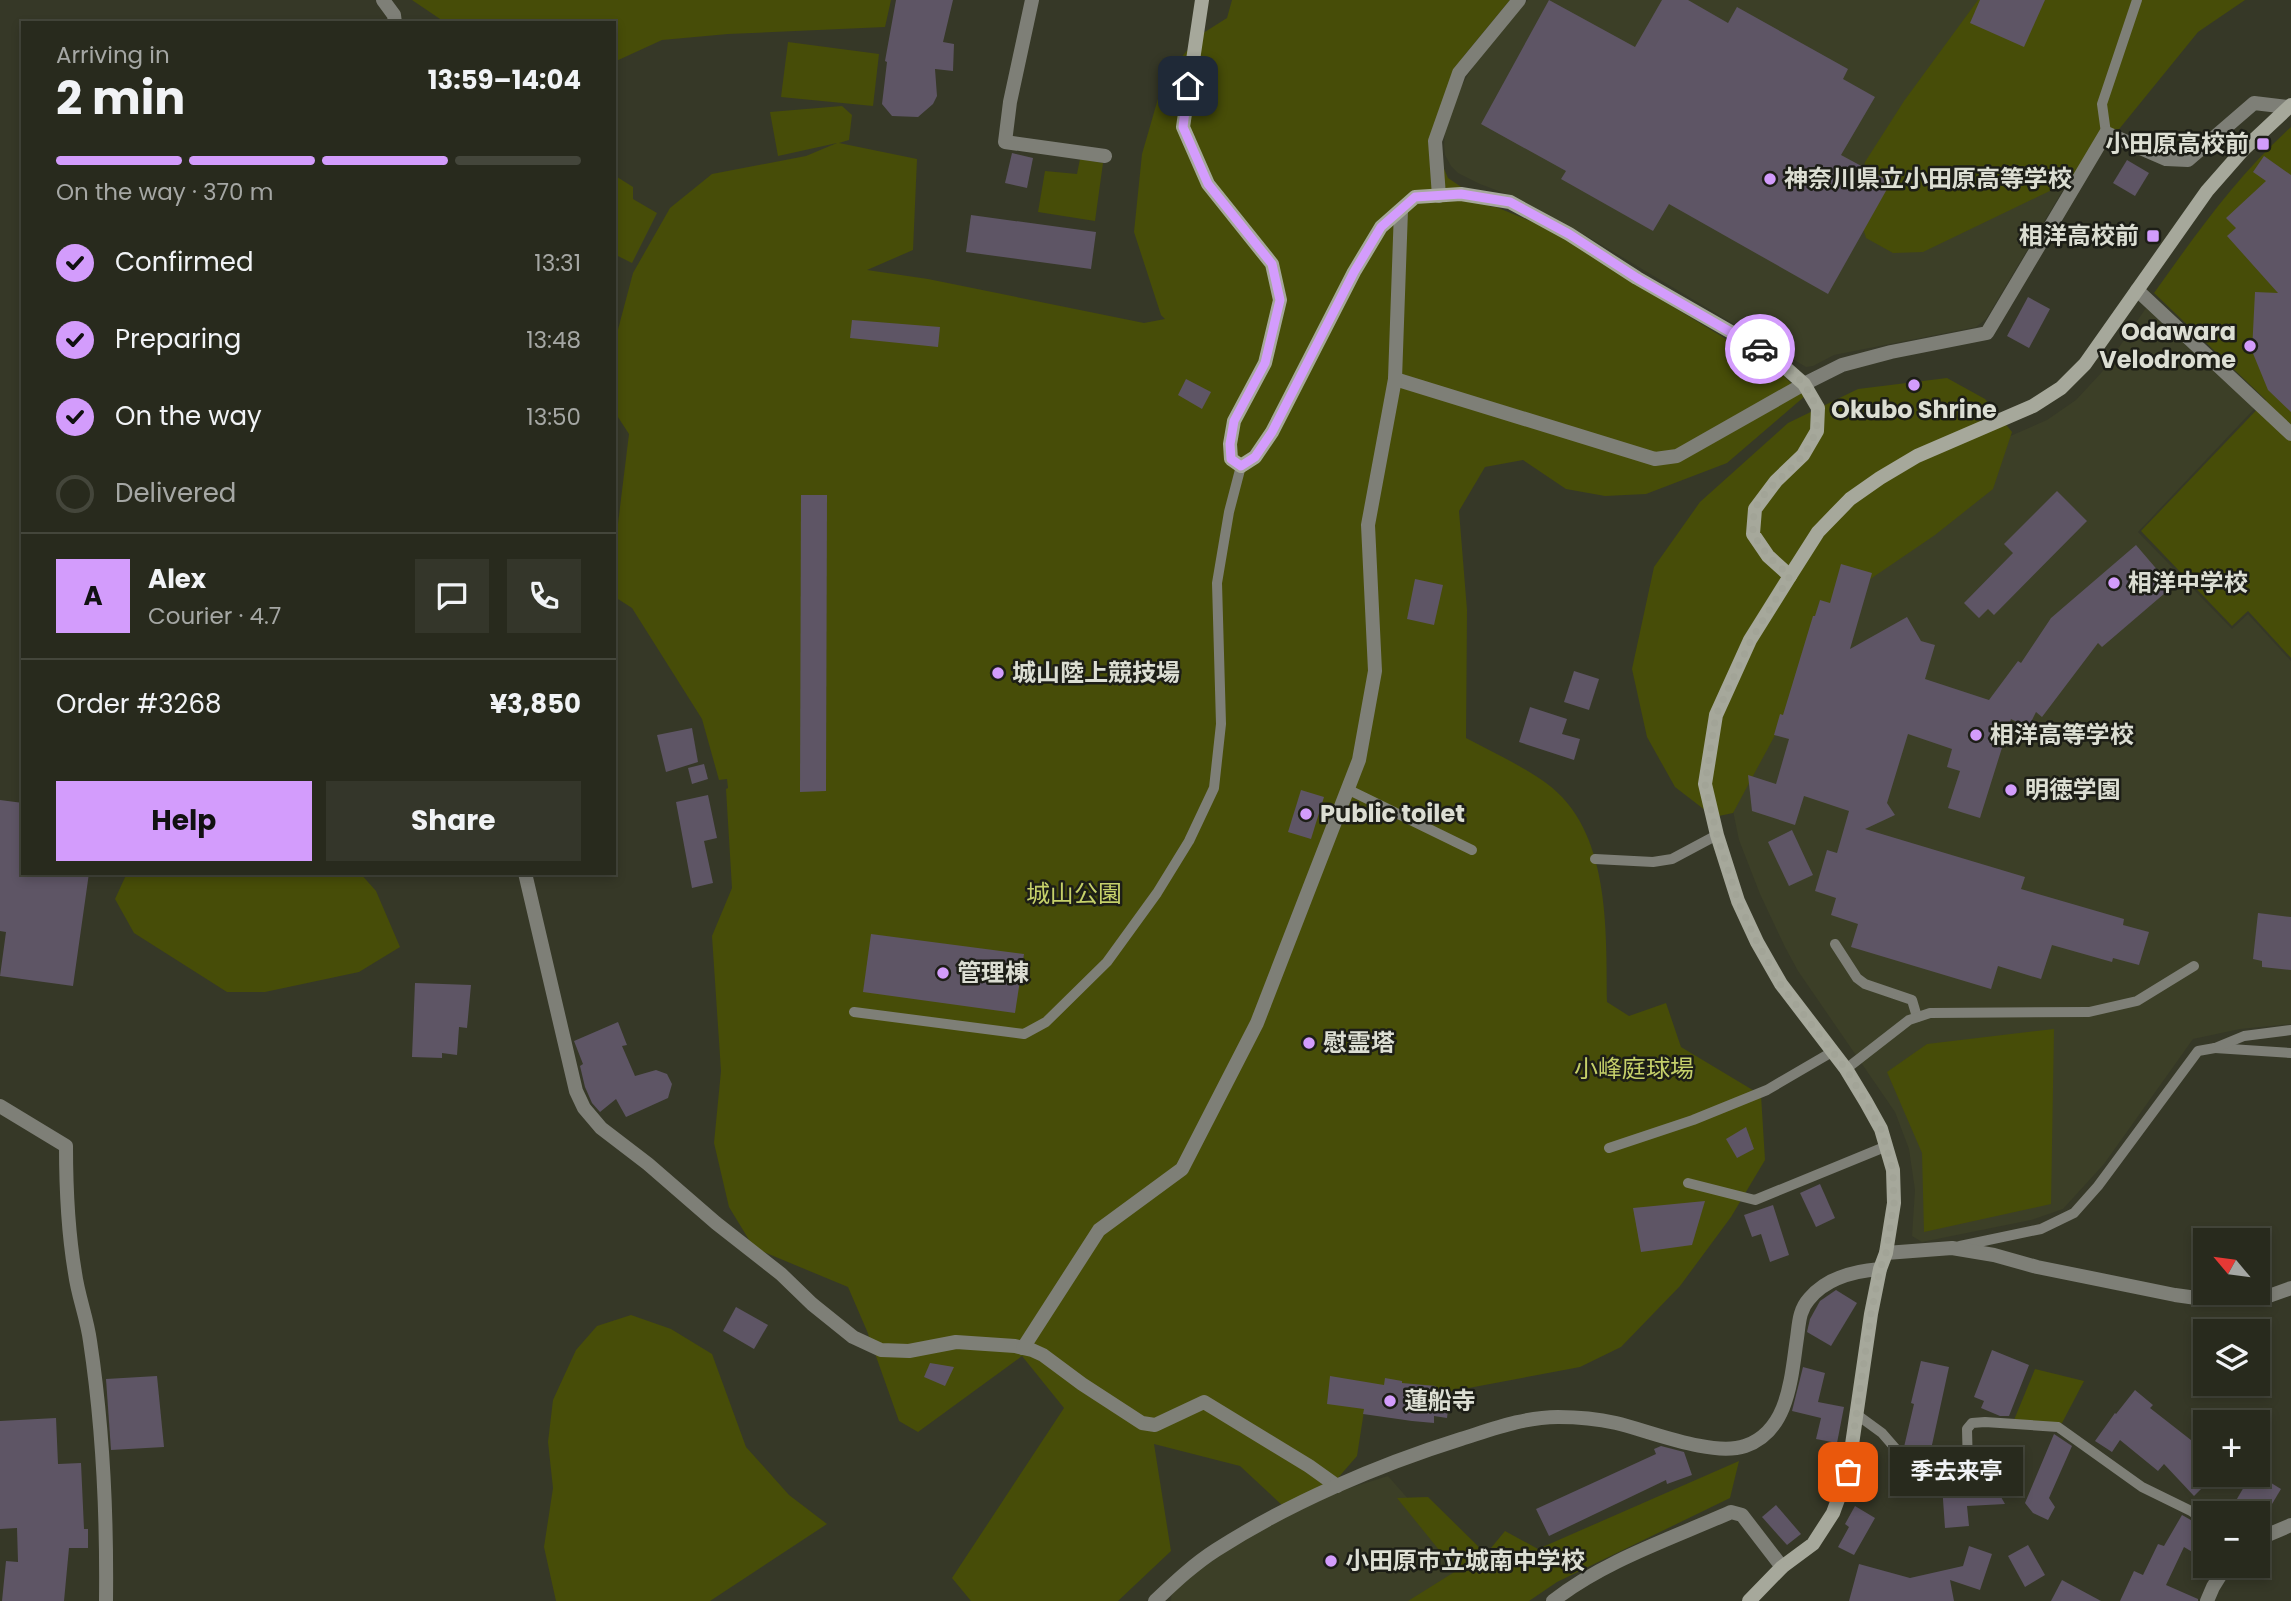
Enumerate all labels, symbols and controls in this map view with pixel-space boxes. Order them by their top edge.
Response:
text: Arriving in [56,39,170,71]
pin [1158,56,1218,116]
text: 13:59–14:04 [428,62,581,98]
text: 2 min [56,66,185,130]
icon: home [1169,67,1207,105]
place label: 小田原高校前 [2105,127,2249,160]
marker: 小田原高校前 [2255,136,2271,152]
place label: 神奈川県立小田原高等学校 [1784,162,2072,195]
marker: 神奈川県立小田原高等学校 [1762,171,1778,187]
text: On the way · 370 m [56,176,273,208]
place label: 相洋高校前 [2019,219,2139,252]
marker: 相洋高校前 [2145,228,2161,244]
icon: check [56,244,94,282]
text: Confirmed [115,244,253,280]
text: 13:31 [534,247,581,279]
courier [1725,314,1795,384]
place label: Odawara Velodrome [2099,315,2236,376]
icon: check [56,321,94,359]
text: Preparing [115,321,241,357]
text: 13:48 [526,324,581,356]
icon: car [1741,330,1779,368]
marker: Odawara Velodrome [2242,338,2258,354]
marker: Okubo Shrine [1906,377,1922,393]
place label: Okubo Shrine [1831,393,1997,426]
icon: check [56,398,94,436]
text: On the way [115,398,262,434]
text: 13:50 [526,401,581,433]
text: Delivered [115,475,236,511]
button: chat [415,559,489,633]
button: phone [507,559,581,633]
text: Alex [148,561,206,597]
place label: 相洋中学校 [2128,566,2248,599]
marker: 相洋中学校 [2106,575,2122,591]
text: A [83,578,103,614]
text: Courier · 4.7 [148,600,281,632]
place label: 城山陸上競技場 [1012,656,1180,689]
marker: 城山陸上競技場 [990,665,1006,681]
text: Order #3268 [56,686,222,722]
text: ¥3,850 [490,686,581,722]
place label: 相洋高等学校 [1990,718,2134,751]
marker: 相洋高等学校 [1968,727,1984,743]
place label: 明徳学園 [2025,773,2121,806]
button: Help [56,781,312,861]
button: Share [326,781,581,861]
marker: 明徳学園 [2003,782,2019,798]
place label: Public toilet [1320,797,1465,830]
marker: Public toilet [1298,806,1314,822]
park label: 城山公園 [1026,877,1122,910]
place label: 管理棟 [957,956,1029,989]
marker: 管理棟 [935,965,951,981]
place label: 慰霊塔 [1323,1026,1395,1059]
marker: 慰霊塔 [1301,1035,1317,1051]
park label: 小峰庭球場 [1574,1052,1694,1085]
north arrow [2193,1228,2270,1306]
map controls [2193,1228,2270,1578]
button: layers [2193,1319,2270,1396]
place label: 蓮船寺 [1404,1384,1476,1417]
marker: 蓮船寺 [1382,1393,1398,1409]
button: + [2193,1410,2270,1487]
pin [1818,1442,1878,1502]
callout: 季去来亭 [1890,1448,2023,1496]
icon: bag [1829,1453,1867,1491]
text: 季去来亭 [1911,1455,2003,1487]
button: − [2193,1501,2270,1578]
place label: 小田原市立城南中学校 [1345,1544,1585,1577]
marker: 小田原市立城南中学校 [1323,1553,1339,1569]

